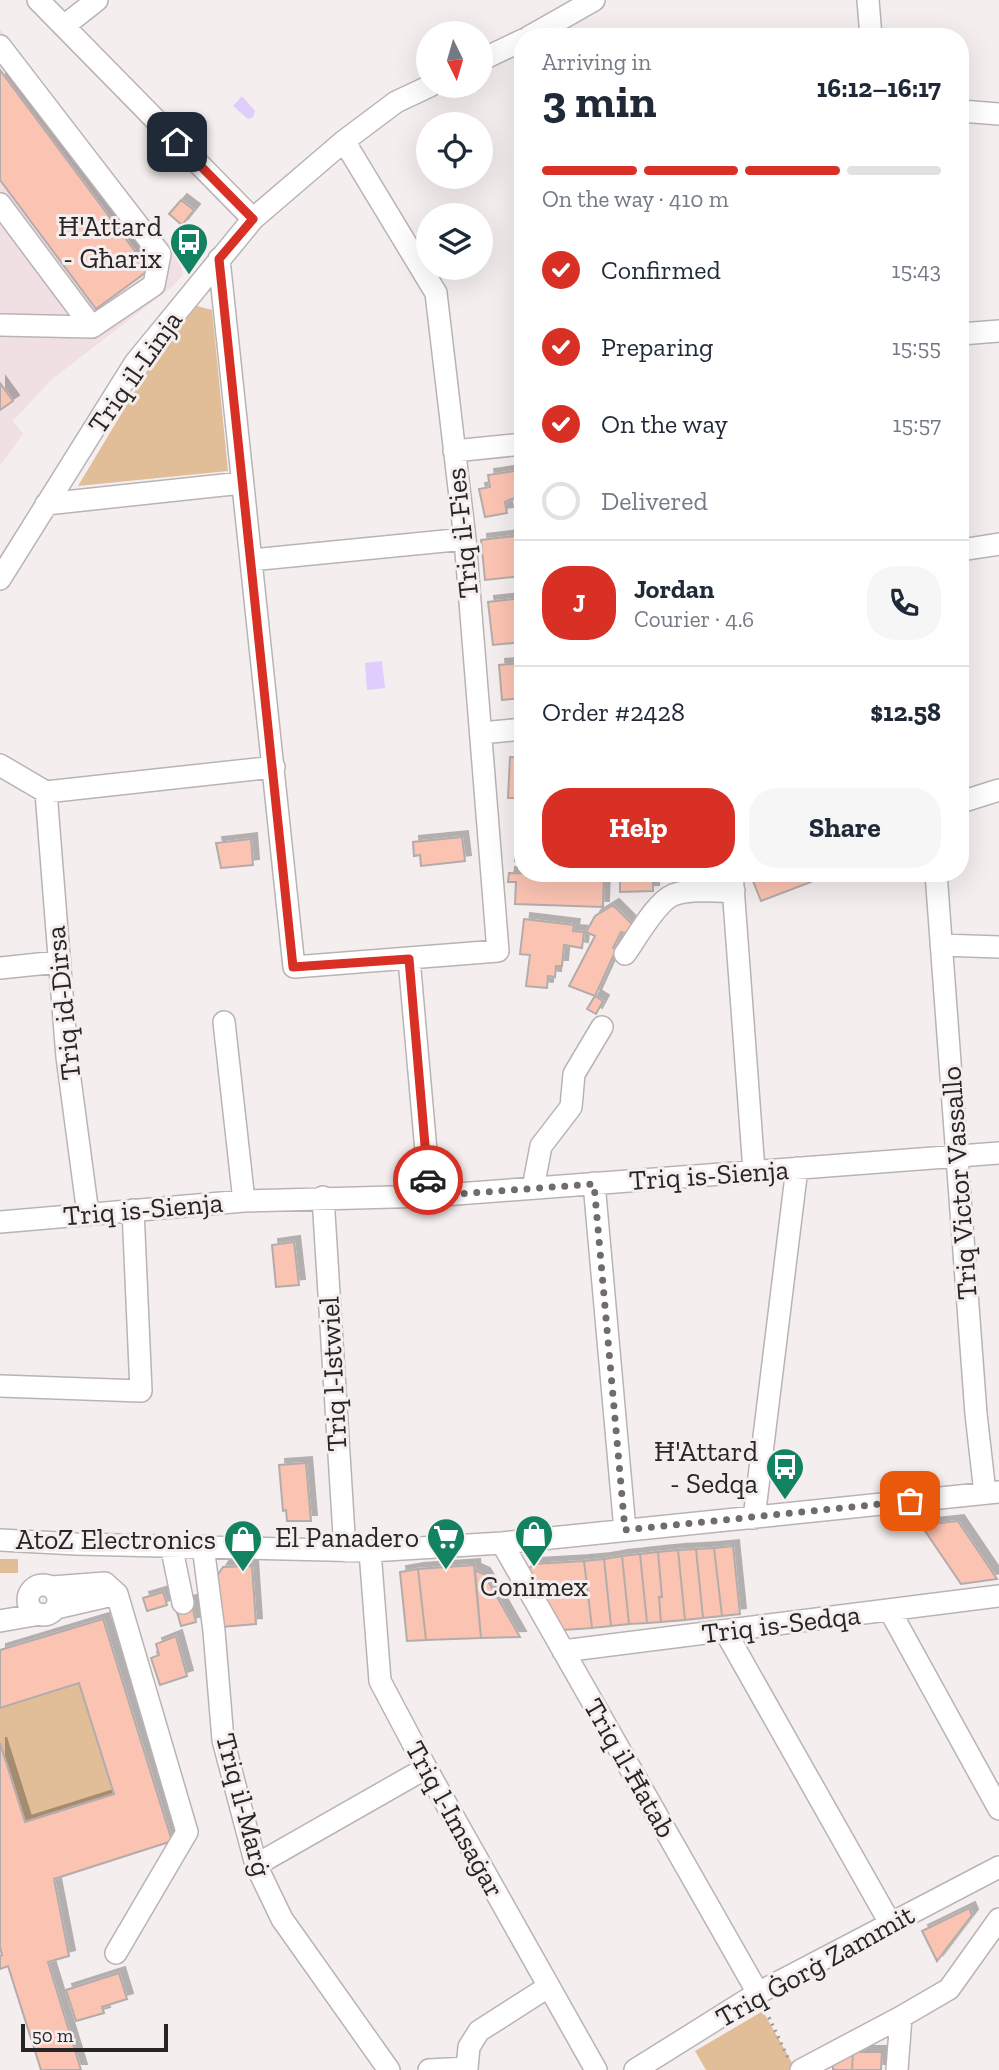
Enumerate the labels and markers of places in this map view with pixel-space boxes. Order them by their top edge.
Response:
pin [147,112,207,172]
place label: Ħ'Attard - Għarix [58,210,162,275]
bus stop icon: Ħ'Attard - Għarix [168,221,210,276]
place label: Ħ'Attard - Sedqa [654,1435,758,1500]
bus stop icon: Ħ'Attard - Sedqa [764,1446,806,1501]
pin [880,1471,940,1531]
shop icon: Conimex [513,1513,555,1568]
supermarket icon: El Panadero [425,1516,467,1571]
shop icon: AtoZ Electronics [222,1518,264,1573]
place label: El Panadero [275,1521,419,1554]
place label: AtoZ Electronics [16,1523,216,1556]
place label: Conimex [480,1570,588,1603]

